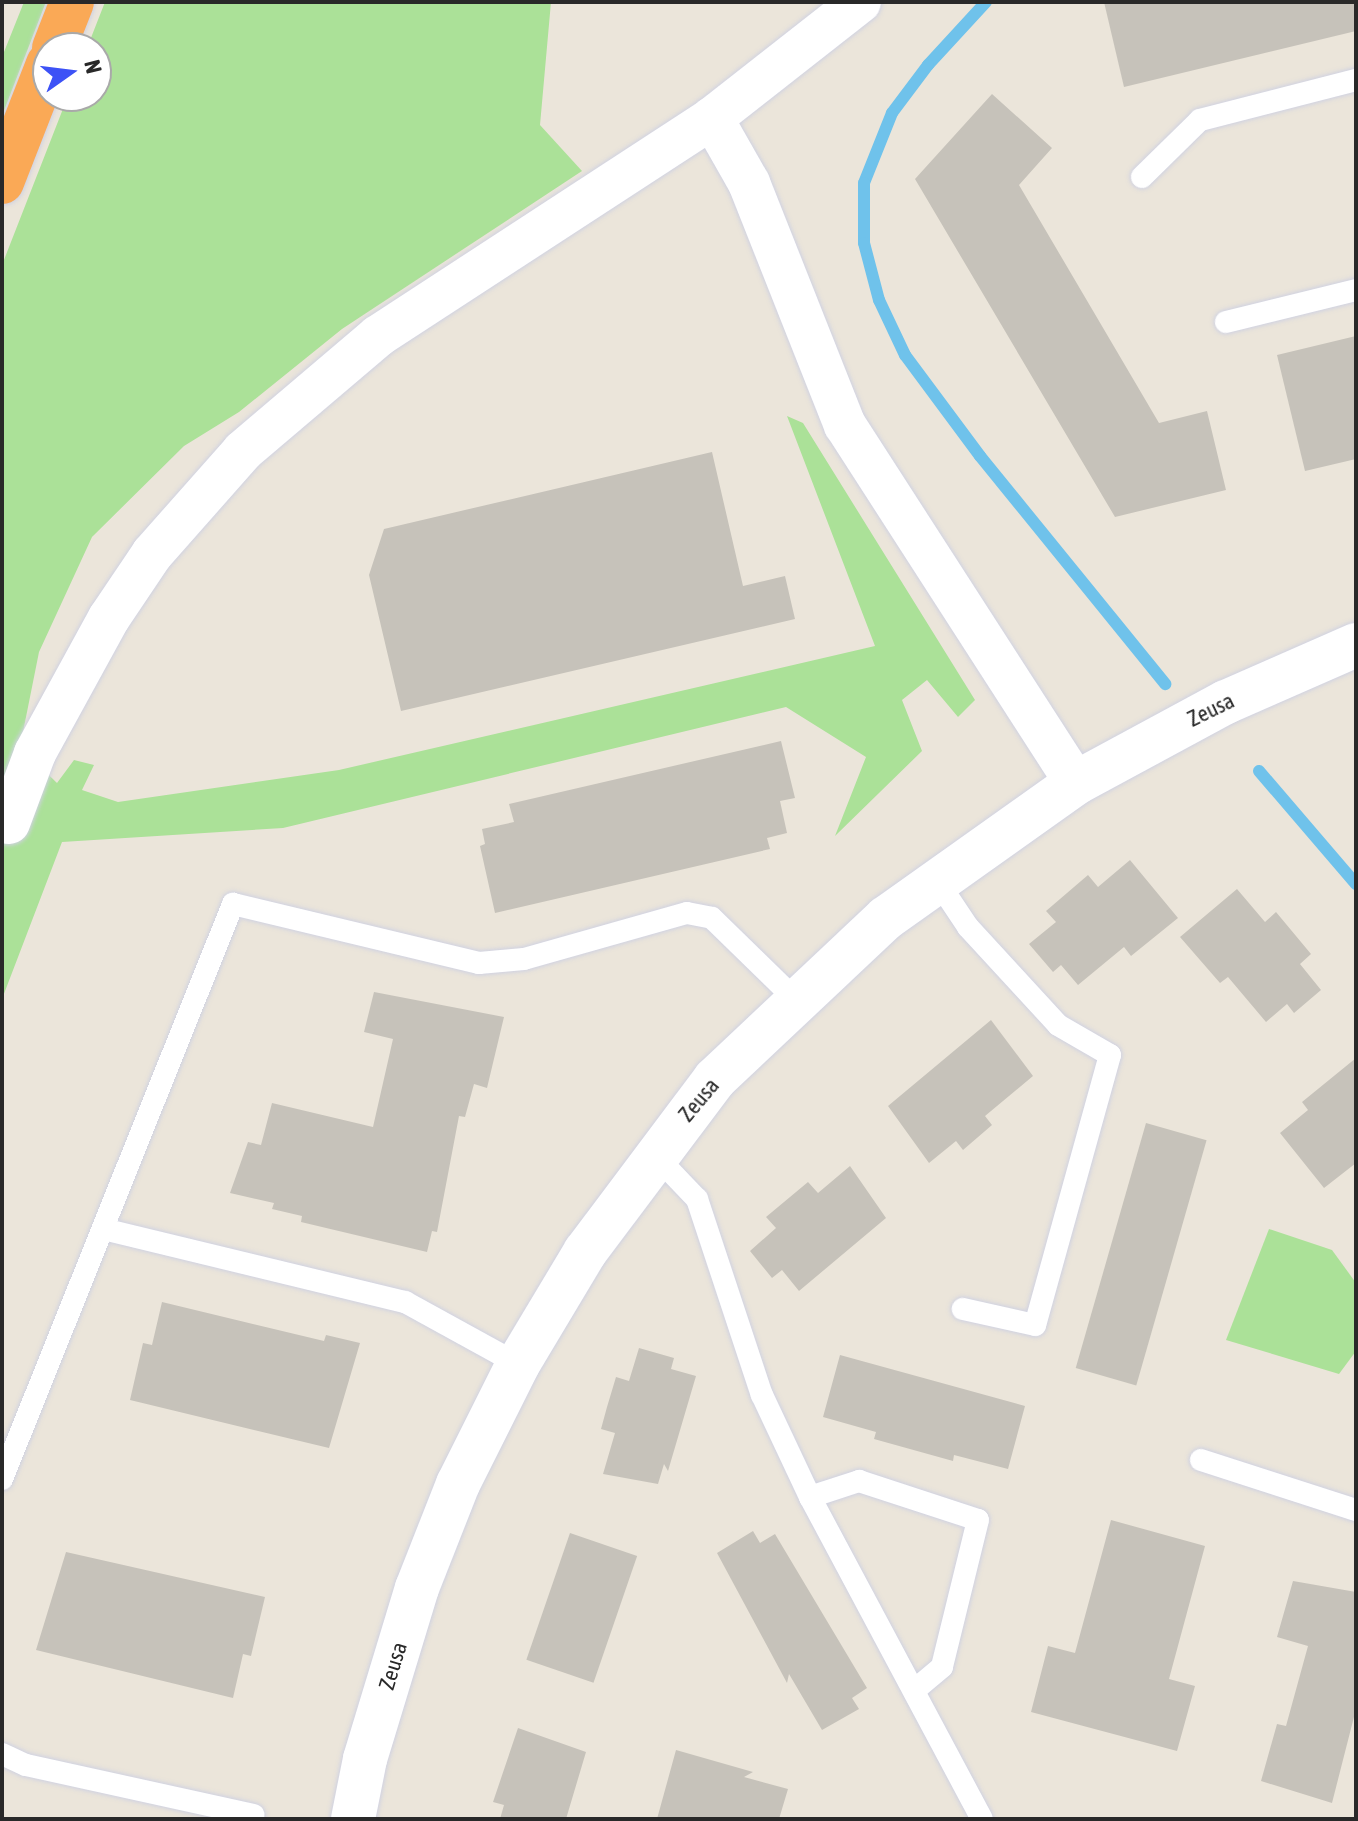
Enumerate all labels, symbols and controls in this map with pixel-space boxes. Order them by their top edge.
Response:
north arrow [32,32,112,112]
text: N [79,57,108,76]
street label: Zeusa [1183,688,1239,732]
street label: Zeusa [673,1073,725,1127]
street label: Zeusa [373,1639,413,1693]

